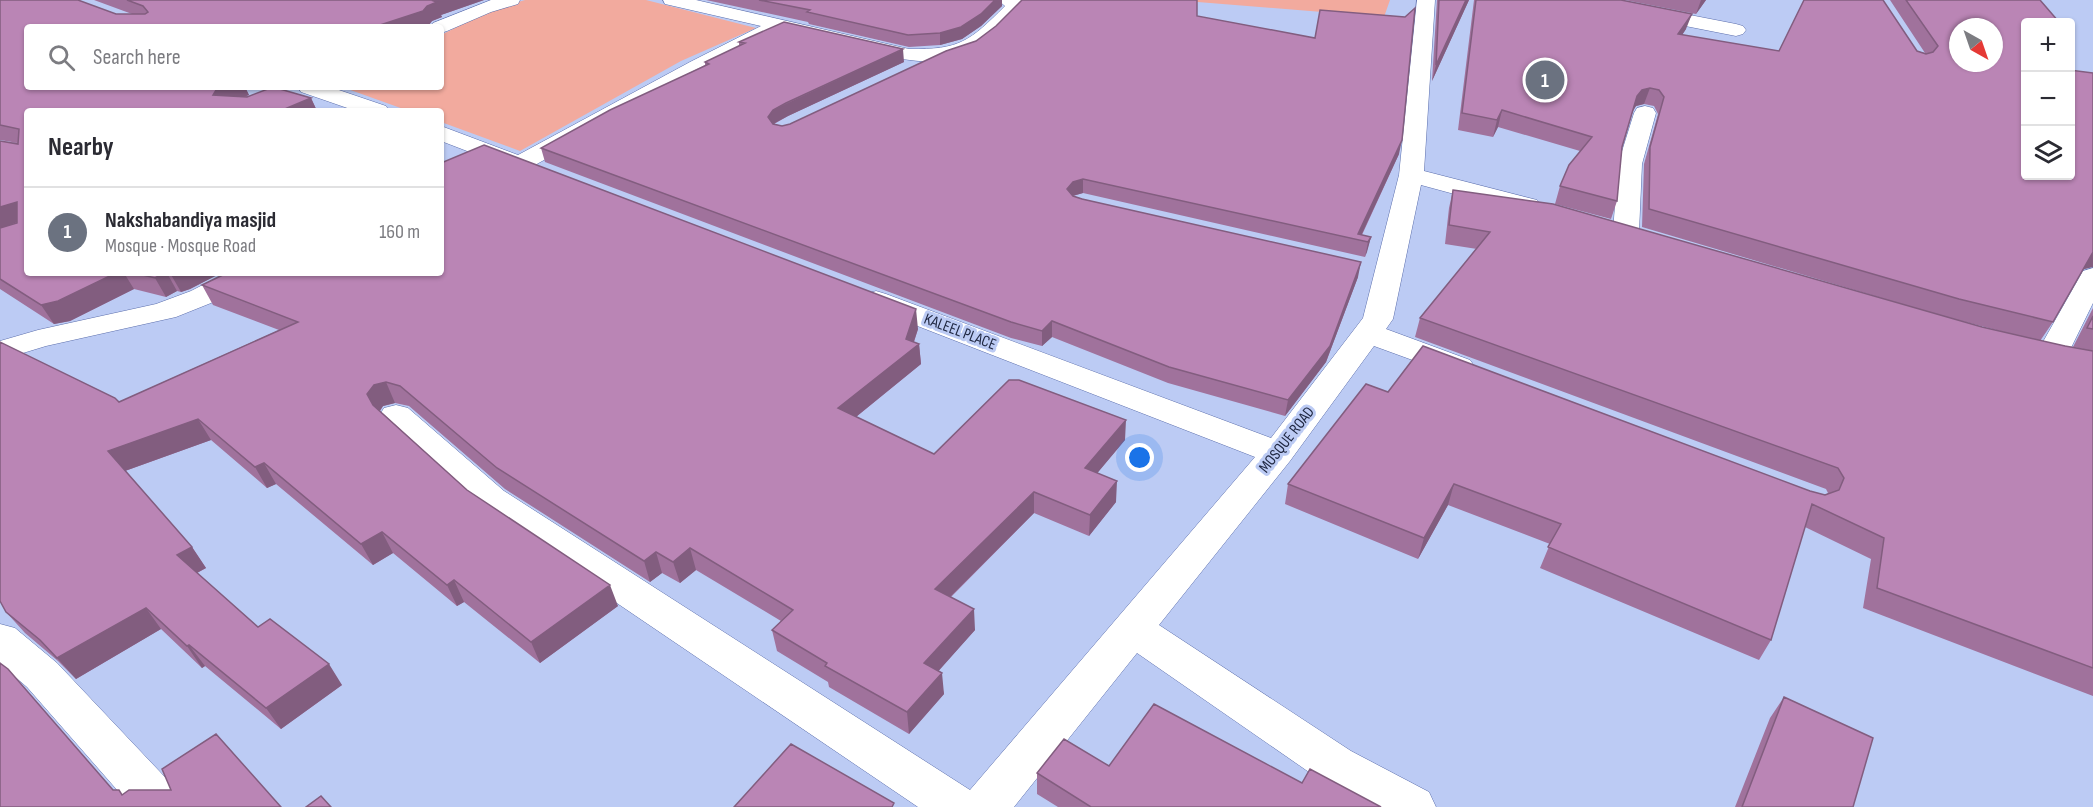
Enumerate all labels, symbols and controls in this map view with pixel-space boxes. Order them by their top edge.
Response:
north arrow [1949,18,2003,72]
map controls [2021,18,2075,180]
button: + [2021,18,2075,72]
search box [24,24,444,90]
icon: search [45,41,78,74]
text: Search here [93,44,180,71]
pin: 1 [1526,58,1564,103]
button: − [2021,72,2075,126]
button: layers [2021,126,2075,180]
text: Nearby [48,132,114,163]
text: Nakshabandiya masjid [105,207,276,234]
text: 1 [64,220,71,244]
text: 160 m [379,220,420,244]
text: Mosque · Mosque Road [105,234,256,258]
street label: KALEEL PLACE [921,310,999,354]
street label: MOSQUE ROAD [1255,403,1319,477]
your location [1125,443,1154,472]

